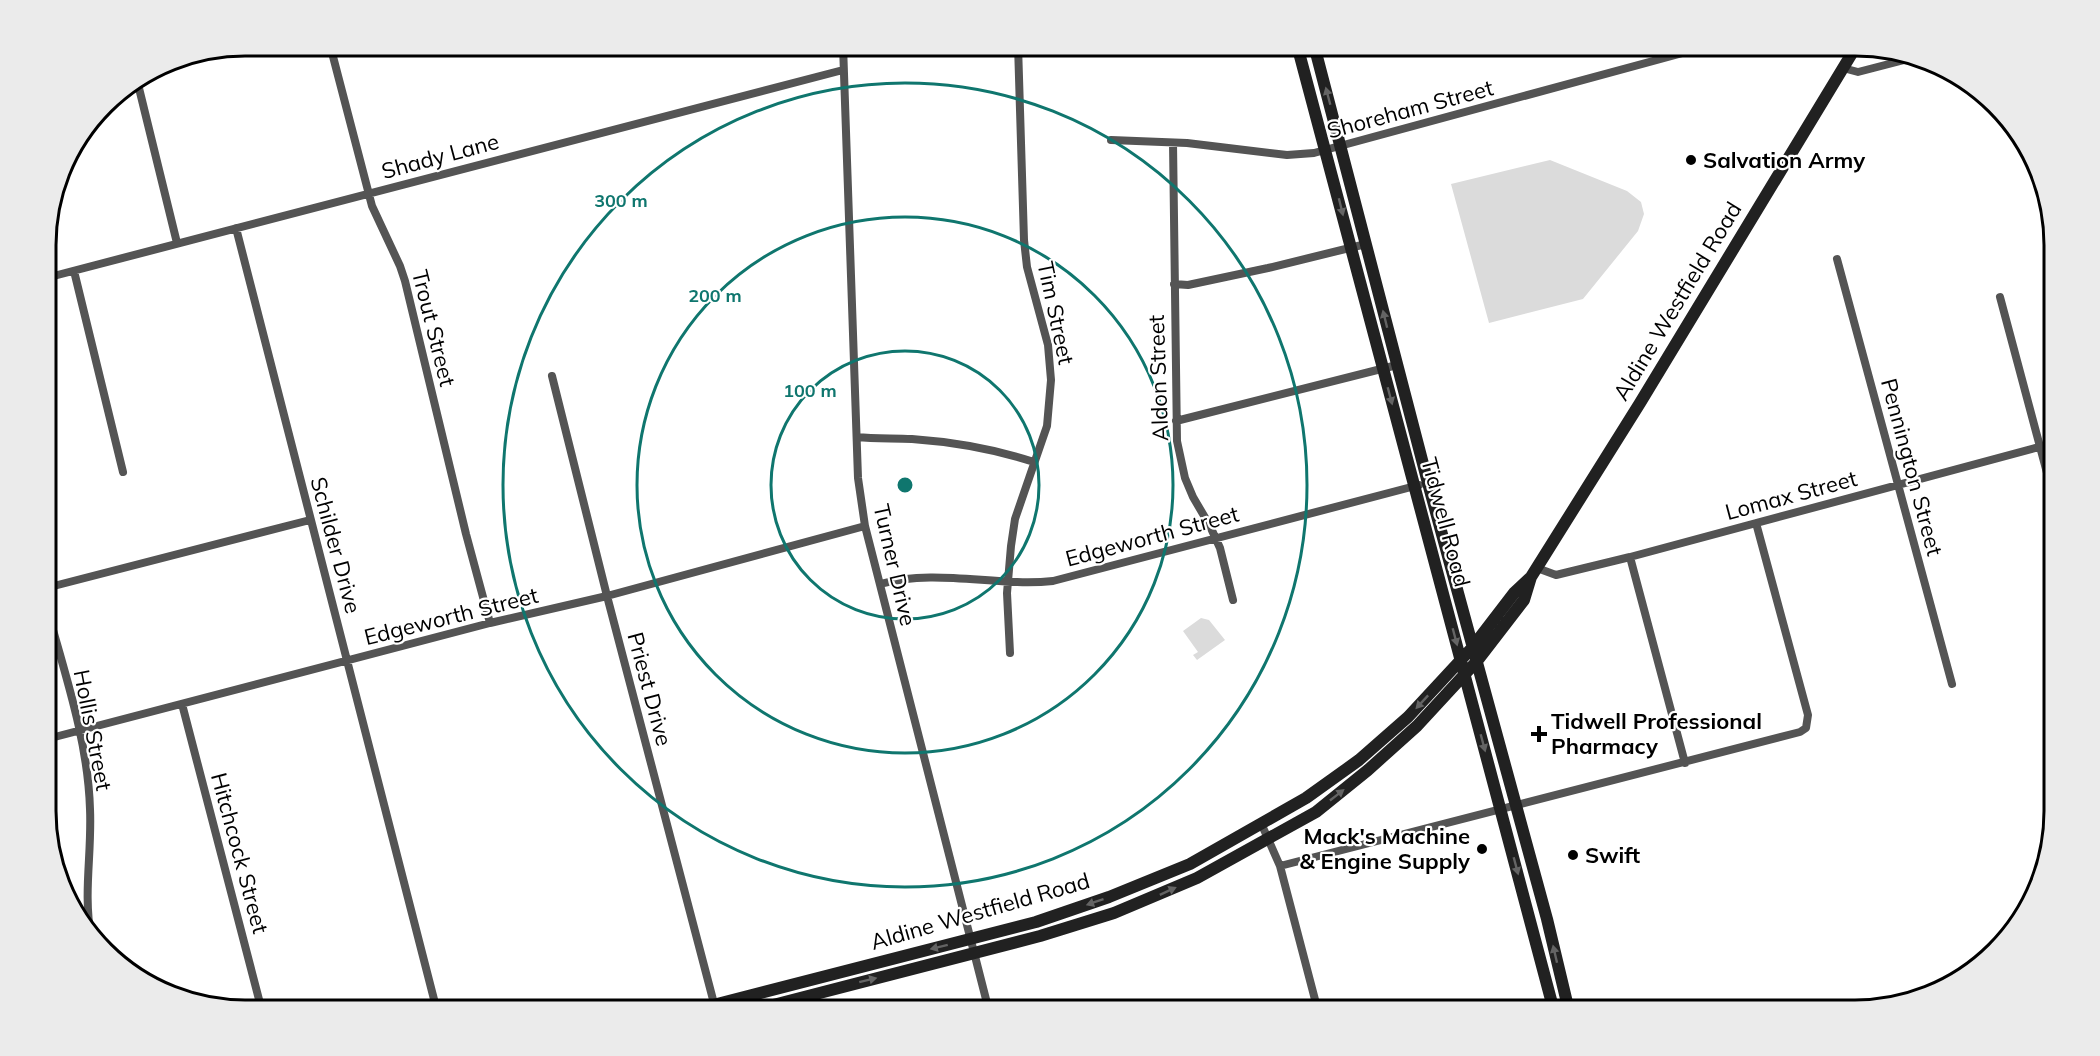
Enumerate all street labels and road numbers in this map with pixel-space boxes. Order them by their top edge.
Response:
street label: Shoreham Street [1324,73,1496,145]
street label: Shady Lane [378,127,502,185]
street label: Aldine Westfield Road [1607,197,1747,405]
street label: Tim Street [1031,259,1081,367]
street label: Trout Street [406,267,462,389]
street label: Aldon Street [1142,314,1174,442]
street label: Pennington Street [1875,375,1949,559]
street label: Tidwell Road [1415,454,1477,590]
street label: Lomax Street [1722,464,1860,526]
street label: Schilder Drive [304,474,368,616]
street label: Edgeworth Street [1062,499,1242,573]
street label: Turner Drive [867,501,923,629]
street label: Edgeworth Street [361,581,541,651]
street label: Priest Drive [621,629,679,749]
street label: Hollis Street [68,667,118,793]
street label: Hitchcock Street [205,769,275,937]
street label: Aldine Westfield Road [867,866,1093,956]

